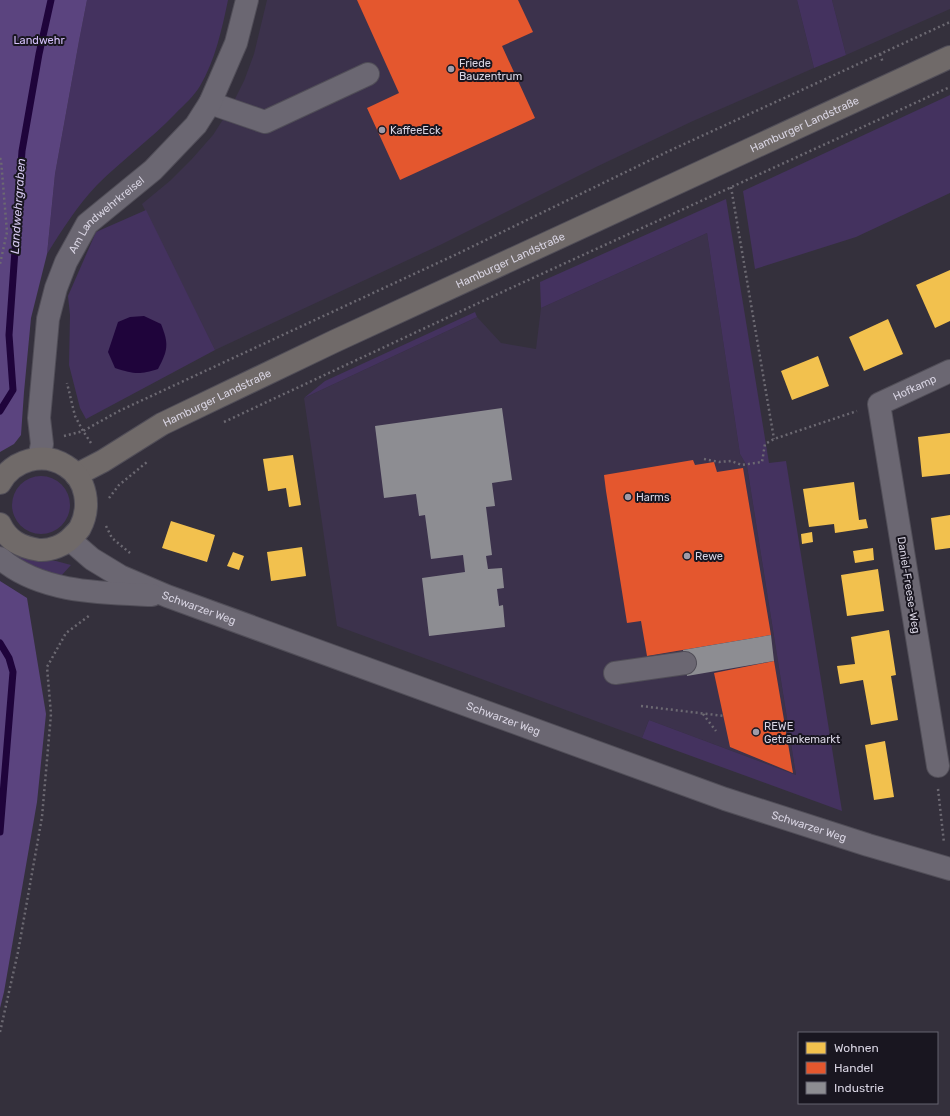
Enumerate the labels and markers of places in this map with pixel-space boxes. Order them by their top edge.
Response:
place label: Friede Bauzentrum [459,57,522,83]
marker: Friede Bauzentrum [446,64,456,74]
place label: KaffeeEck [390,124,441,137]
marker: KaffeeEck [377,125,387,135]
place label: Harms [636,491,670,504]
marker: Harms [623,492,633,502]
place label: Rewe [695,550,723,563]
marker: Rewe [682,551,692,561]
place label: REWE Getränkemarkt [764,720,841,746]
marker: REWE Getränkemarkt [751,727,761,737]

